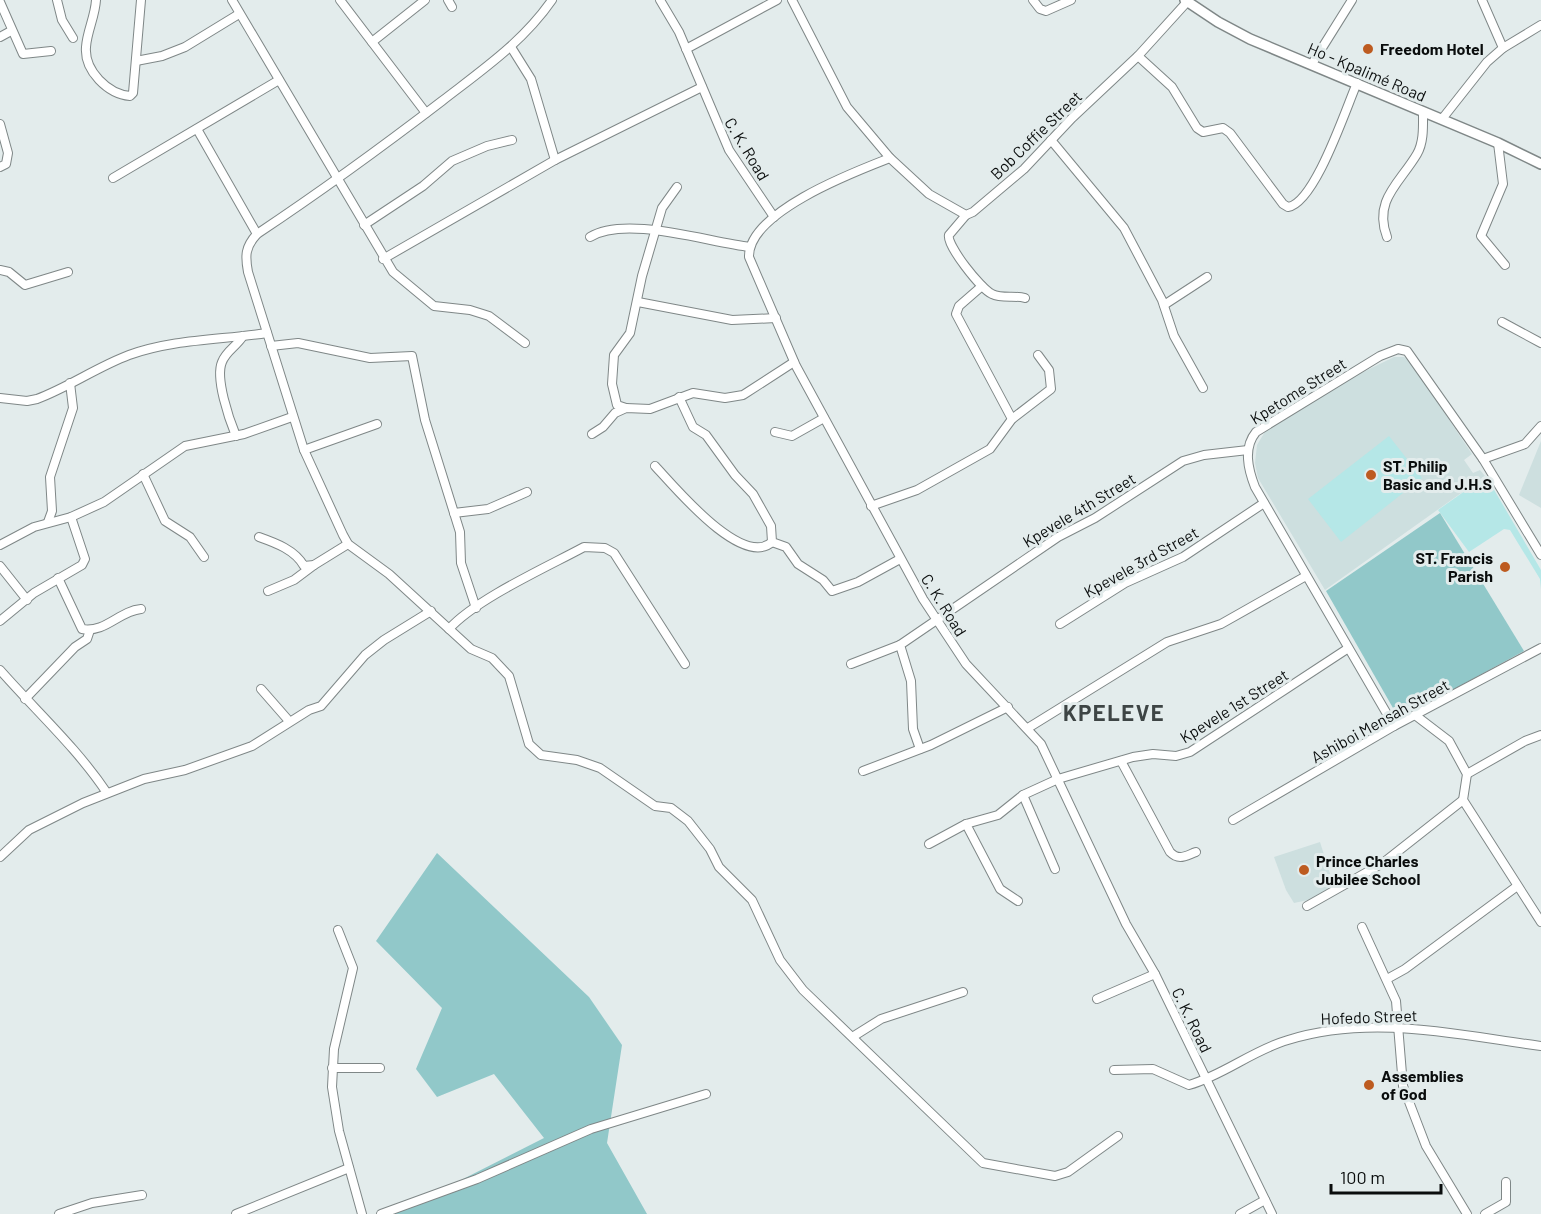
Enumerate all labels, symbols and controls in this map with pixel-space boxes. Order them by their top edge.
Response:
street label: Ho - Kpalimé Road [1305,38,1429,105]
place label: Freedom Hotel [1380,39,1484,58]
marker: Freedom Hotel [1361,42,1375,56]
street label: Bob Coffie Street [986,86,1085,183]
street label: C. K. Road [721,114,774,184]
street label: Kpetome Street [1246,353,1349,428]
place label: ST. Philip Basic and J.H.S [1383,456,1492,493]
street label: Kpevele 4th Street [1019,468,1139,551]
marker: ST. Philip Basic and J.H.S [1364,468,1378,482]
street label: Kpevele 3rd Street [1080,522,1201,601]
place label: ST. Francis Parish [1415,548,1493,585]
marker: ST. Francis Parish [1498,560,1512,574]
street label: C. K. Road [918,570,971,639]
street label: Kpevele 1st Street [1176,665,1291,747]
street label: Ashiboi Mensah Street [1307,675,1452,766]
district label: KPELEVE [1063,699,1165,725]
place label: Prince Charles Jubilee School [1316,851,1420,888]
marker: Prince Charles Jubilee School [1297,863,1311,877]
street label: C. K. Road [1169,984,1216,1055]
street label: Hofedo Street [1320,1005,1418,1028]
place label: Assemblies of God [1381,1066,1463,1103]
marker: Assemblies of God [1362,1078,1376,1092]
scale bar [1331,1157,1440,1195]
text: 100 m [1340,1166,1385,1188]

